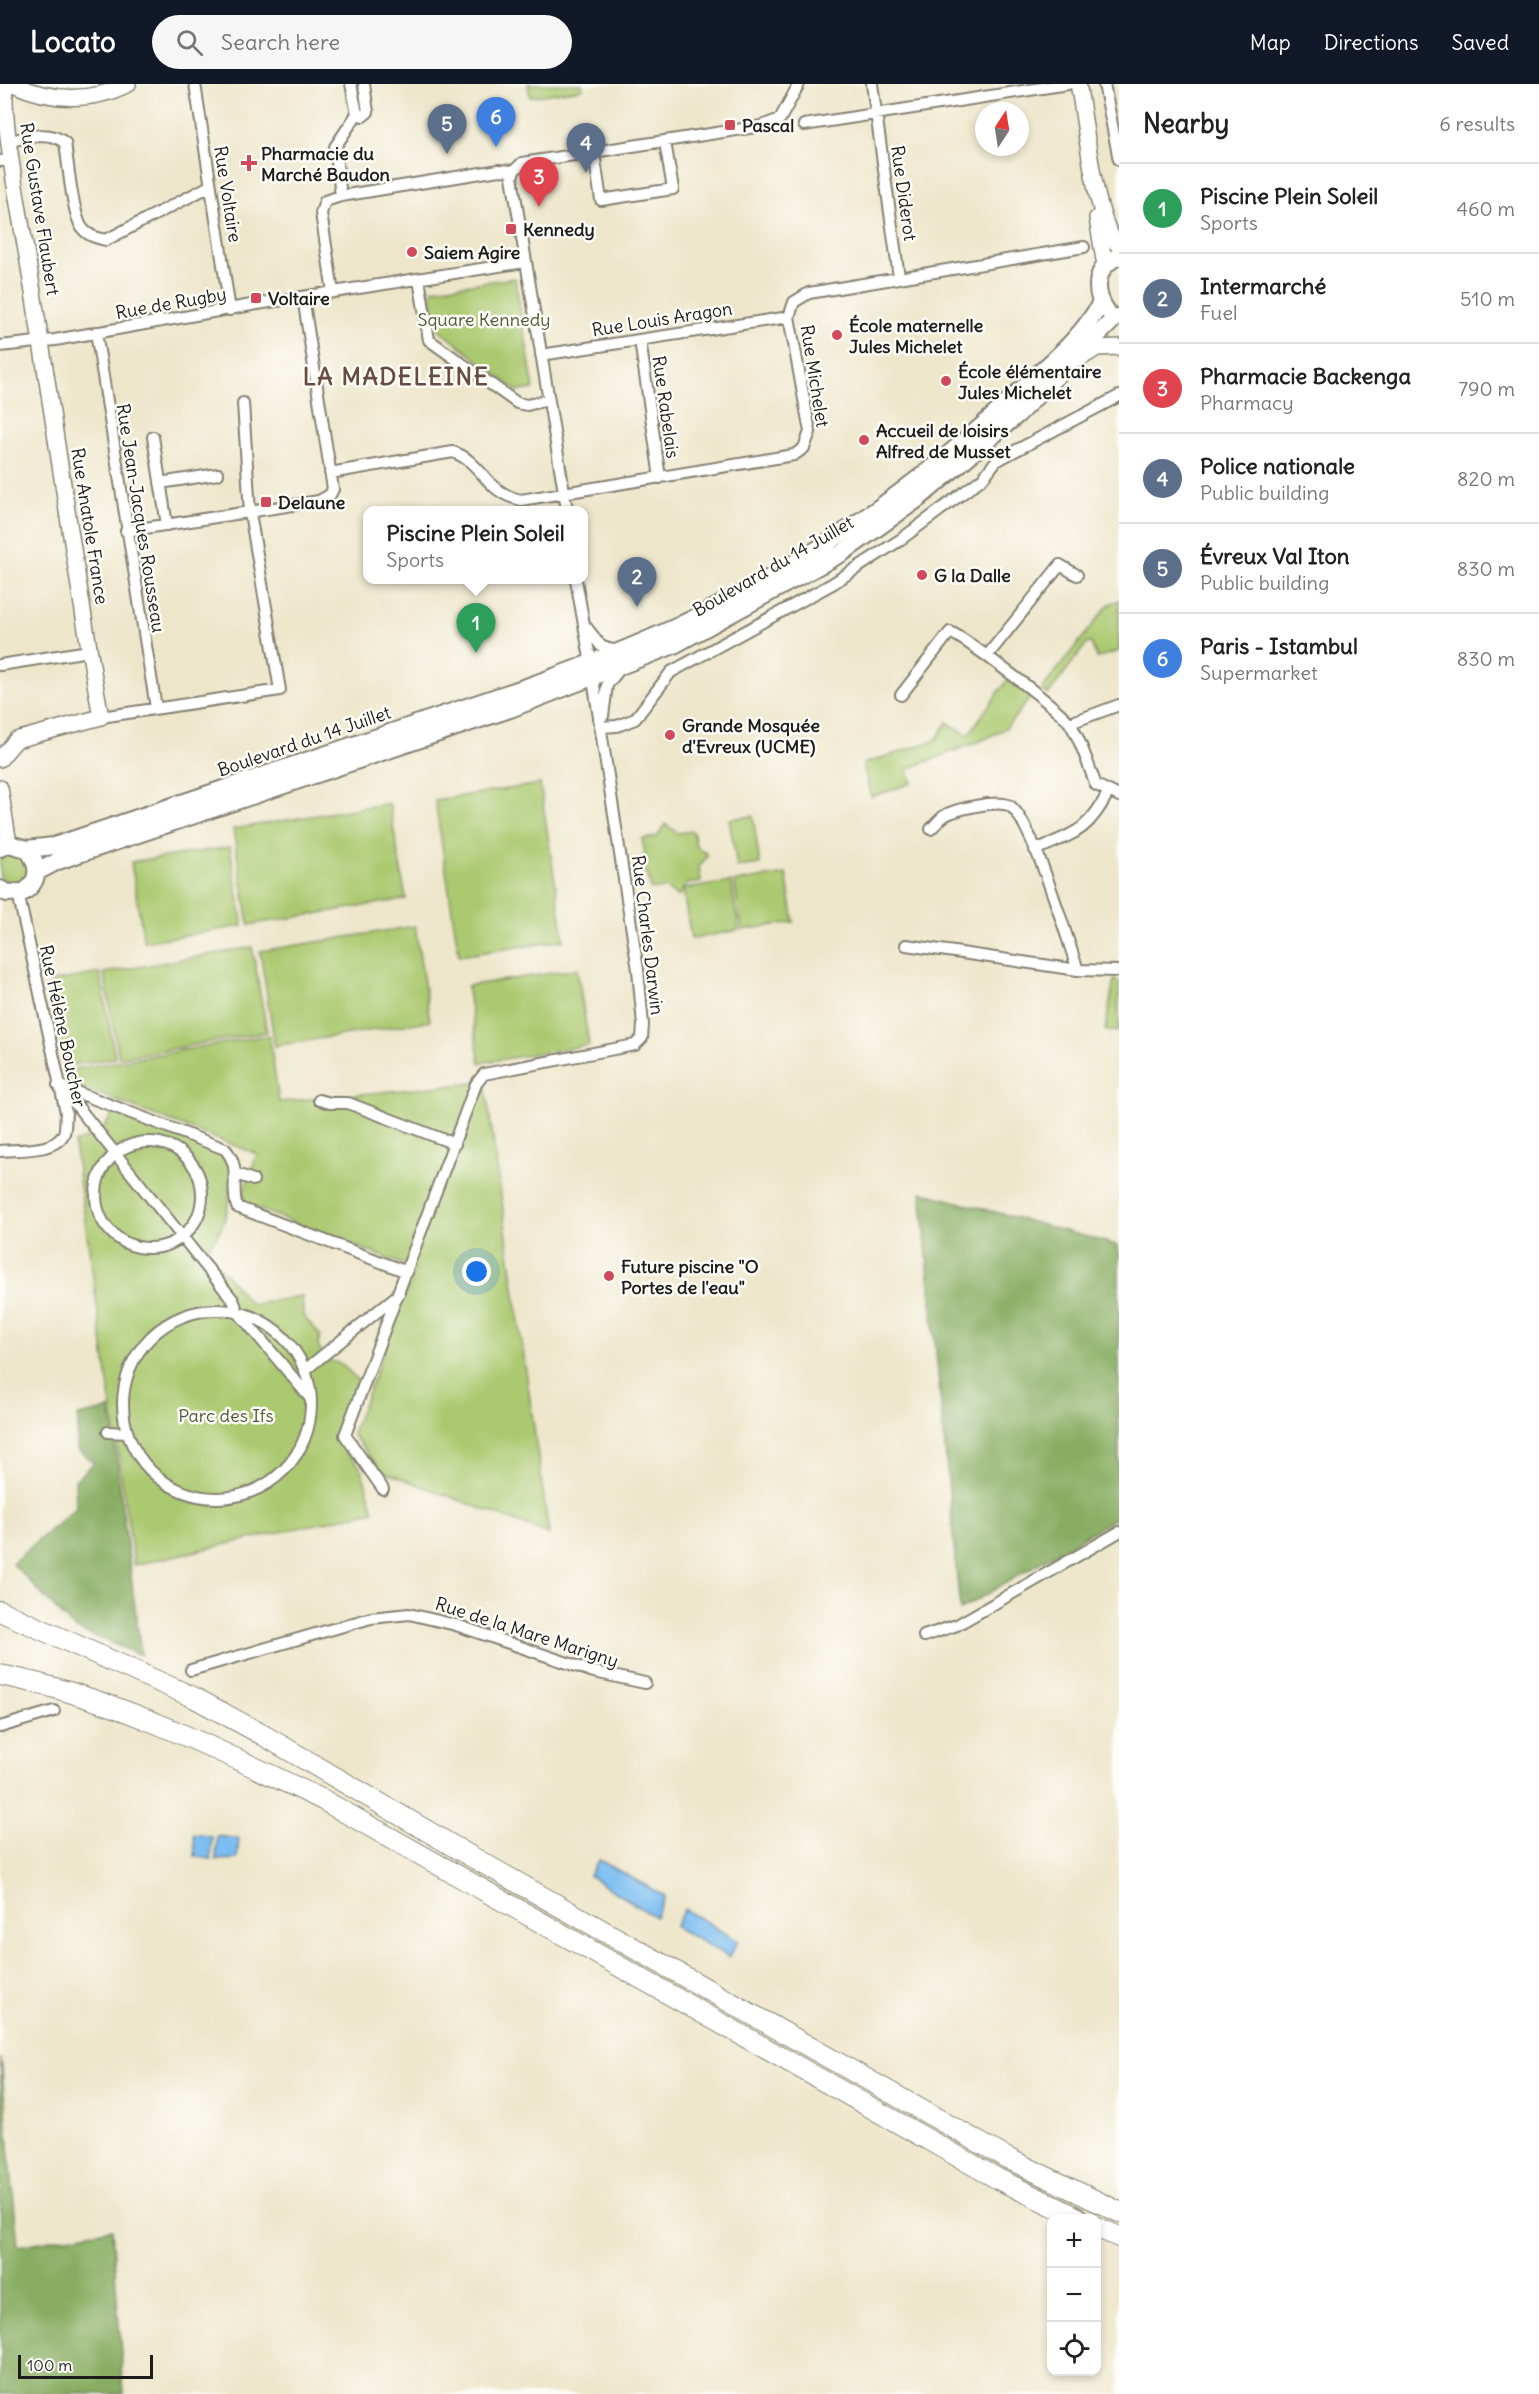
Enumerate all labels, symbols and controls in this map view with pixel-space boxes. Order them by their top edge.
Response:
search box [152,15,572,69]
text: Locato [30,24,116,60]
icon: search [173,26,206,59]
text: Search here [221,28,340,56]
text: Map [1250,29,1291,56]
text: Directions [1324,29,1418,56]
text: Saved [1451,29,1509,56]
pin: 6 [476,98,516,147]
north arrow [975,102,1029,156]
pin: 5 [428,104,466,154]
text: Nearby [1143,107,1229,140]
text: 6 results [1439,111,1515,136]
place label: Pascal [742,114,794,137]
marker: Pascal [723,118,737,132]
street label: Rue Gustave Flaubert [15,121,65,297]
pin: 4 [566,124,606,173]
place label: Pharmacie du Marché Baudon [261,142,391,186]
street label: Rue Voltaire [209,144,247,244]
street label: Rue Diderot [886,144,922,242]
marker: Pharmacie du Marché Baudon [242,156,256,170]
pin: 3 [520,158,558,207]
text: Piscine Plein Soleil [1200,182,1378,210]
text: 1 [1159,196,1166,221]
text: 460 m [1456,196,1515,221]
text: Sports [1200,210,1258,235]
place label: Kennedy [523,218,595,241]
marker: Kennedy [504,222,518,236]
place label: Saiem Agire [424,241,521,264]
marker: Saiem Agire [405,245,419,259]
text: Intermarché [1200,272,1326,300]
street label: Rue de Rugby [114,282,228,324]
text: 2 [1157,286,1168,311]
text: 510 m [1460,286,1515,311]
place label: Voltaire [268,287,330,310]
marker: Voltaire [249,291,263,305]
street label: Rue Louis Aragon [590,297,734,341]
text: Fuel [1200,300,1237,325]
park label: Square Kennedy [417,308,551,331]
place label: École maternelle Jules Michelet [849,314,984,358]
street label: Rue Michelet [796,323,834,429]
marker: École maternelle Jules Michelet [830,328,844,342]
street label: Rue Rabelais [647,354,685,460]
place label: École élémentaire Jules Michelet [958,360,1102,404]
district label: LA MADELEINE [303,361,489,391]
text: Pharmacie Backenga [1200,362,1411,390]
marker: École élémentaire Jules Michelet [939,374,953,388]
text: 3 [1157,376,1168,401]
text: 790 m [1458,376,1515,401]
text: Pharmacy [1200,390,1294,415]
street label: Rue Jean-Jacques Rousseau [112,402,170,634]
place label: Accueil de loisirs Alfred de Musset [876,419,1011,463]
marker: Accueil de loisirs Alfred de Musset [857,433,871,447]
street label: Rue Anatole France [66,446,114,606]
text: Police nationale [1200,452,1355,480]
text: 4 [1157,466,1168,491]
text: 820 m [1457,466,1515,491]
text: Public building [1200,480,1329,505]
place label: Delaune [278,491,346,514]
marker: Delaune [259,495,273,509]
popup [363,506,588,584]
street label: Boulevard du 14 Juillet [689,511,857,621]
text: Piscine Plein Soleil [386,519,565,547]
text: Évreux Val Iton [1200,542,1350,570]
text: Sports [386,547,444,572]
text: 5 [1157,556,1168,581]
text: 830 m [1457,556,1515,581]
pin: 2 [618,558,656,607]
place label: G la Dalle [934,564,1011,587]
marker: G la Dalle [915,568,929,582]
text: Public building [1200,570,1329,595]
pin: 1 [456,604,496,653]
text: Paris - Istambul [1200,632,1358,660]
text: 6 [1157,646,1168,671]
text: 830 m [1457,646,1515,671]
text: Supermarket [1200,660,1318,685]
street label: Boulevard du 14 Juillet [214,701,394,781]
place label: Grande Mosquée d'Evreux (UCME) [682,714,820,758]
marker: Grande Mosquée d'Evreux (UCME) [663,728,677,742]
street label: Rue Charles Darwin [627,854,669,1016]
street label: Rue Hélène Boucher [35,943,92,1110]
place label: Future piscine "O Portes de l'eau" [621,1255,759,1299]
your location [462,1257,491,1286]
marker: Future piscine "O Portes de l'eau" [602,1269,616,1283]
park label: Parc des Ifs [178,1404,274,1427]
street label: Rue de la Mare Marigny [433,1592,621,1672]
map controls [1047,2214,1101,2376]
button: + [1047,2214,1101,2268]
button: − [1047,2268,1101,2322]
button: locate [1047,2322,1101,2376]
scale bar [18,2352,153,2380]
text: 100 m [27,2355,72,2375]

